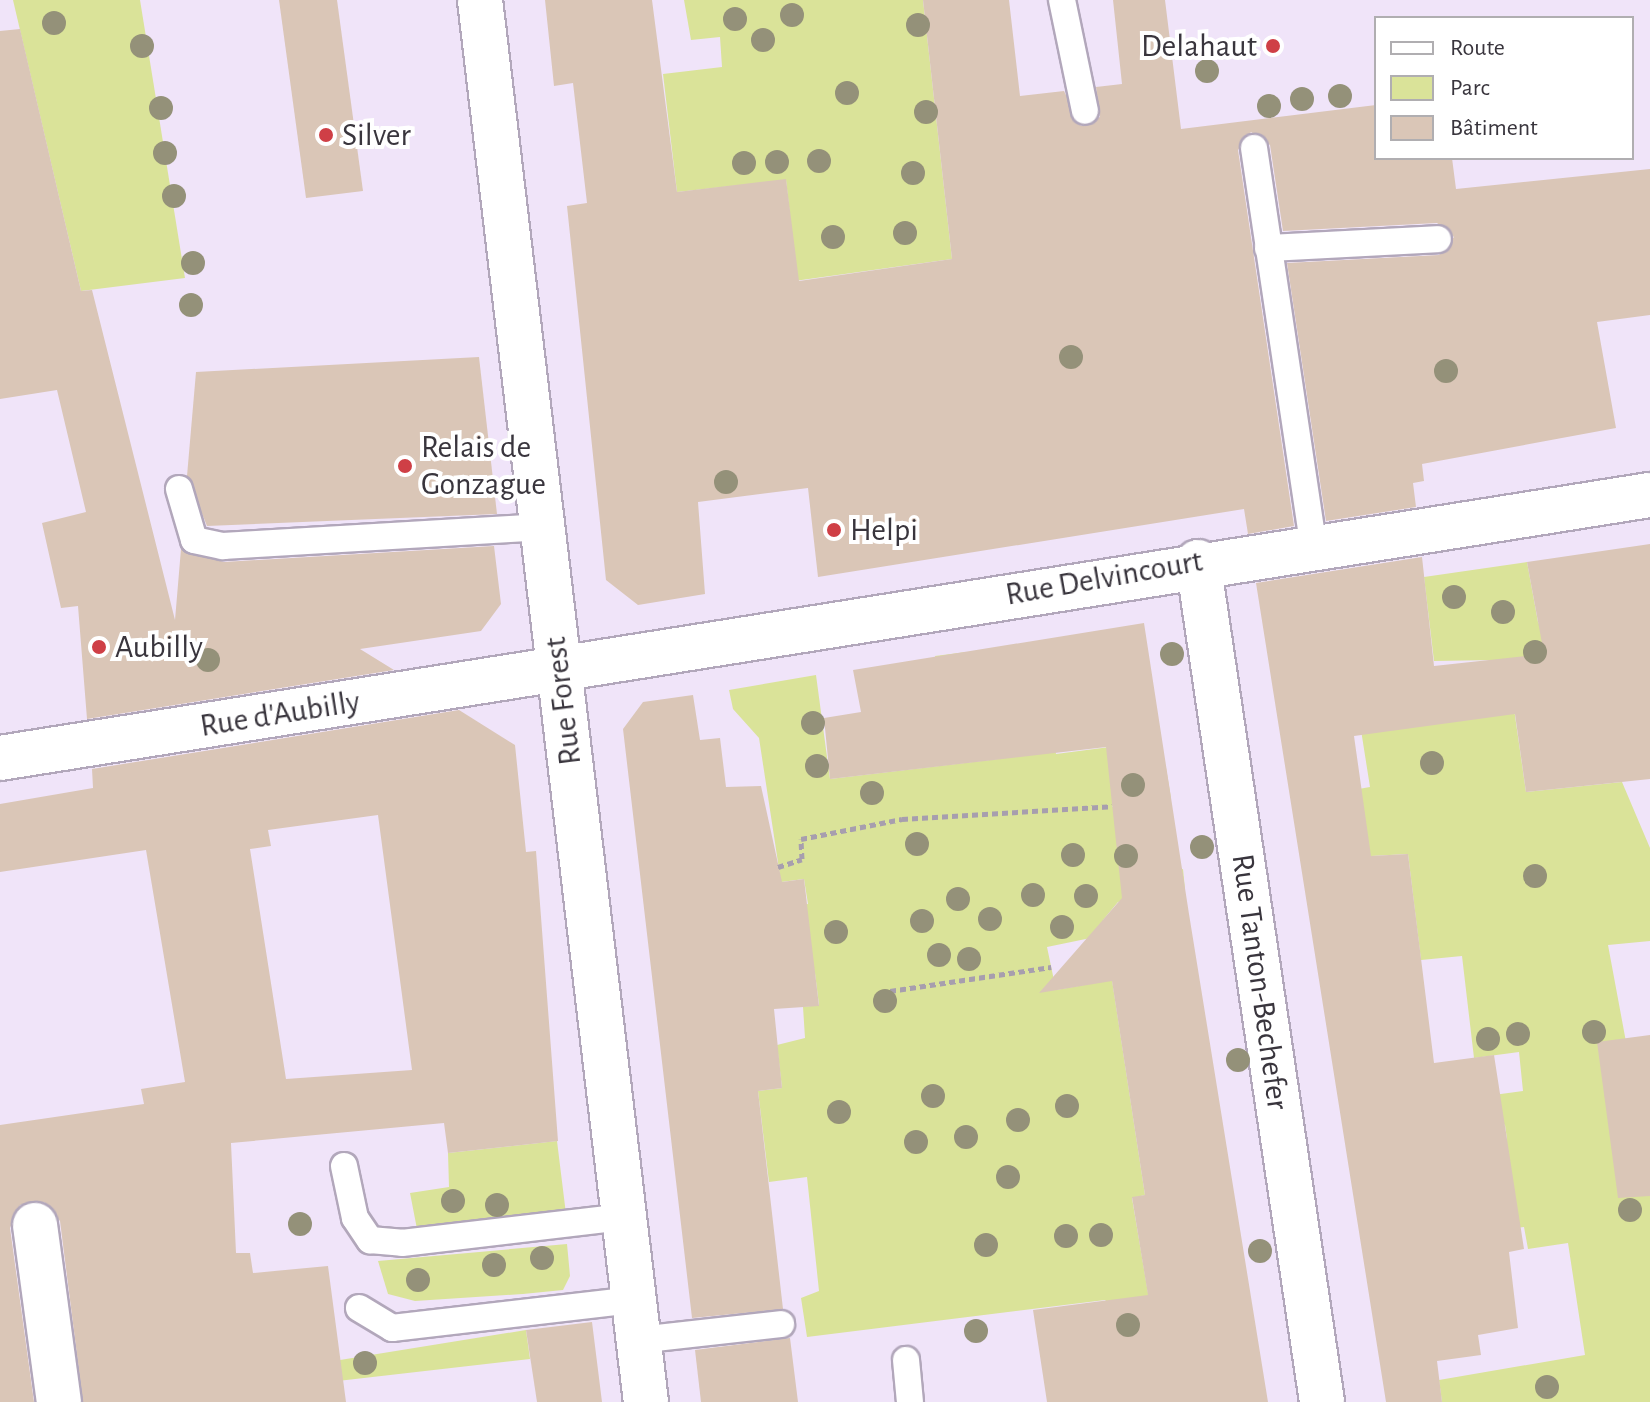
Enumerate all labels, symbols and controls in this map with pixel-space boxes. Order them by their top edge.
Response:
legend [1374,16,1634,160]
place label: Delahaut [1141,27,1257,65]
text: Route [1450,36,1505,60]
marker: Delahaut [1264,37,1282,55]
text: Parc [1450,76,1490,100]
place label: Silver [342,116,411,154]
text: Bâtiment [1450,116,1538,140]
marker: Silver [317,126,335,144]
place label: Relais de Gonzague [421,429,546,504]
marker: Relais de Gonzague [396,457,414,475]
place label: Helpi [850,511,918,549]
marker: Helpi [825,521,843,539]
street label: Rue Delvincourt [1003,542,1205,614]
place label: Aubilly [115,628,203,666]
street label: Rue Forest [536,635,590,767]
marker: Aubilly [90,638,108,656]
street label: Rue d'Aubilly [197,682,363,746]
street label: Rue Tanton-Bechefer [1223,852,1297,1112]

